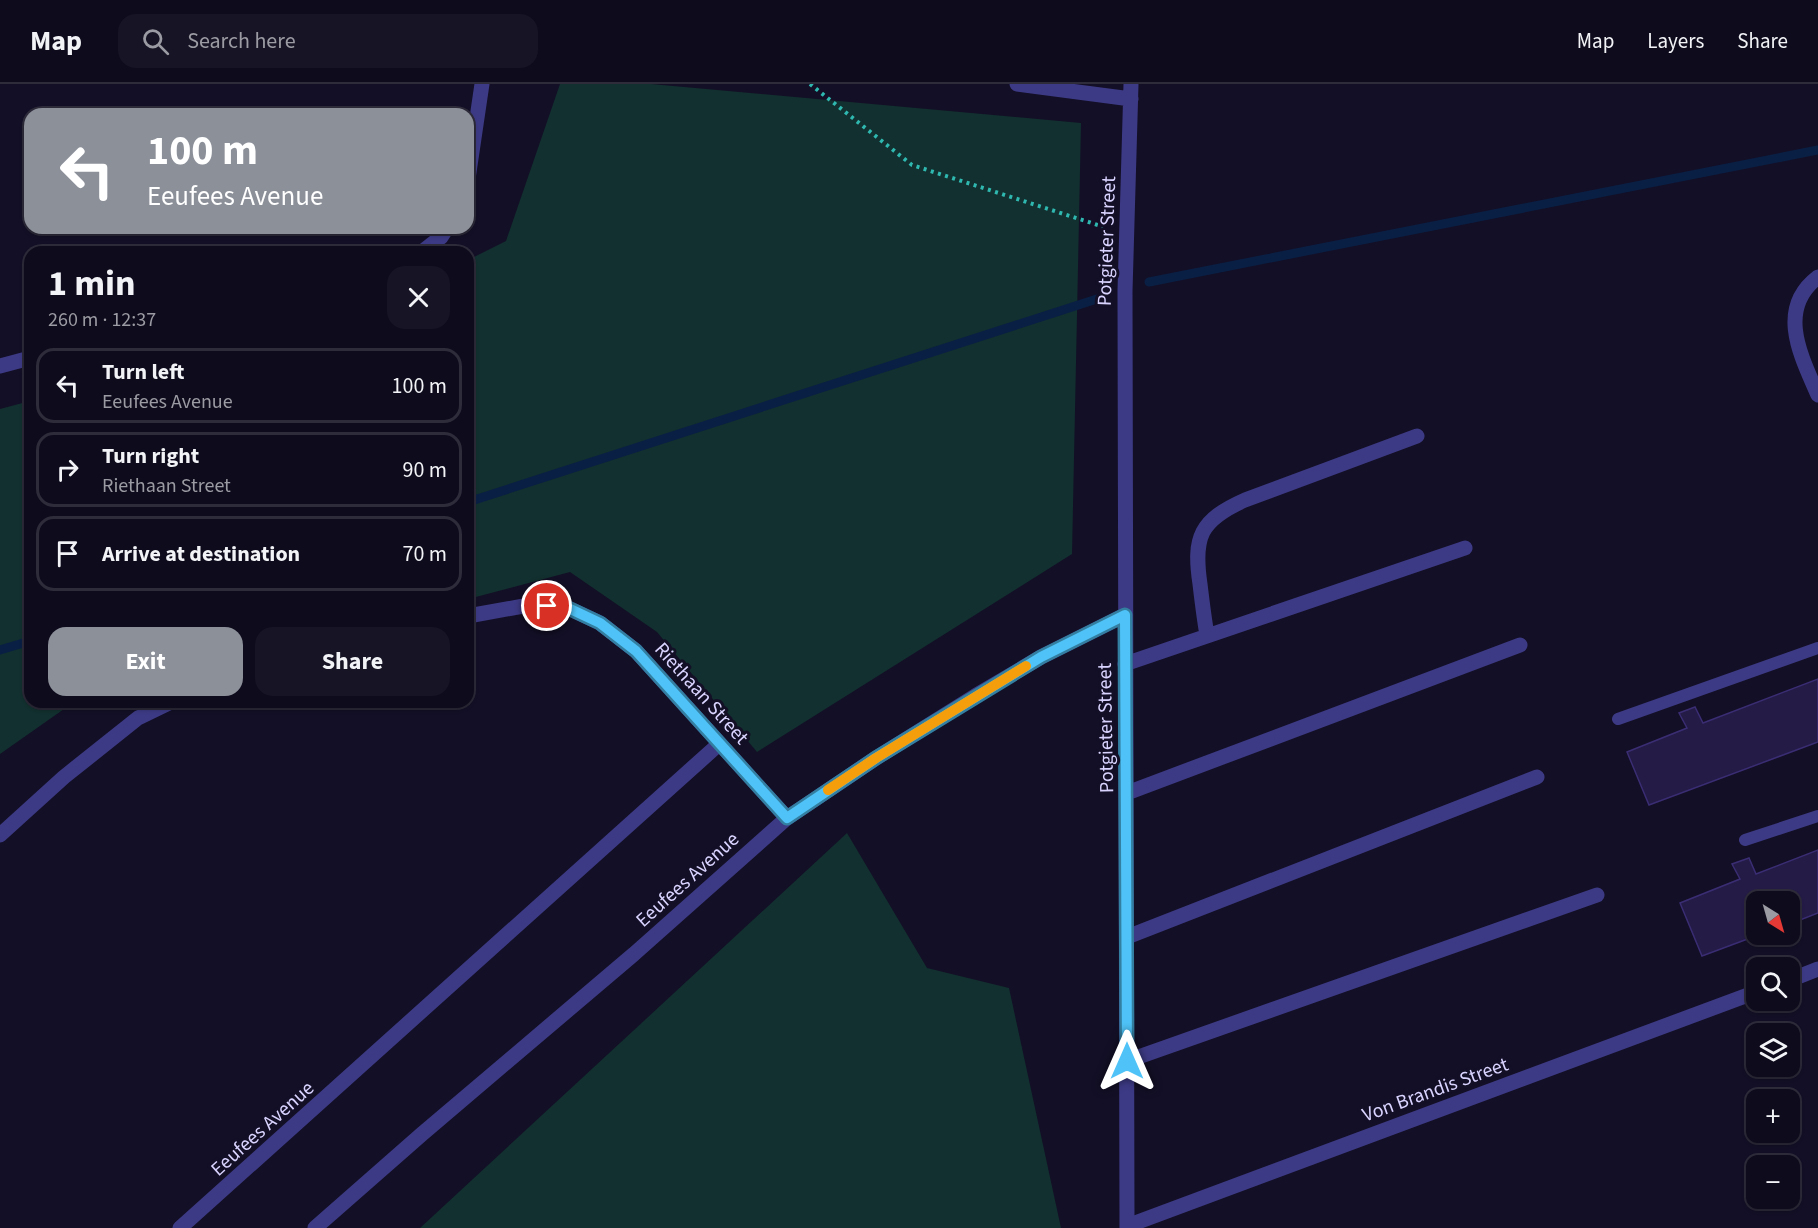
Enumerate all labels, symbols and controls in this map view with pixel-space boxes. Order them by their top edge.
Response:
search box [118,14,538,68]
text: Map [30,21,82,61]
icon: search [139,25,172,58]
text: Search here [187,25,296,57]
text: Map [1577,26,1614,56]
text: Layers [1647,26,1704,56]
text: Share [1737,26,1788,56]
text: 100 m [147,121,258,181]
icon: left [48,132,126,210]
street label: Potgieter Street [1091,175,1123,307]
text: Eeufees Avenue [147,177,323,216]
text: 1 min [48,258,136,309]
button: close [387,266,450,329]
text: 260 m · 12:37 [48,306,156,334]
text: Turn left [102,356,184,388]
icon: left [51,369,84,402]
text: 100 m [392,370,447,402]
text: Eeufees Avenue [102,388,233,416]
text: Turn right [102,440,199,472]
icon: right [51,453,84,486]
text: 90 m [402,454,447,486]
text: Riethaan Street [102,472,231,500]
icon: arrive [51,537,84,570]
text: Arrive at destination [102,538,300,570]
text: 70 m [402,538,447,570]
pin [521,580,572,631]
icon: arrive [530,589,563,622]
button: Exit [48,627,243,696]
button: Share [255,627,450,696]
street label: Riethaan Street [648,636,755,751]
street label: Potgieter Street [1091,662,1121,793]
street label: Eeufees Avenue [630,826,746,934]
north arrow [1746,891,1800,945]
map controls [1746,891,1800,1209]
button: search [1746,957,1800,1011]
button: layers [1746,1023,1800,1077]
position arrow [1095,1029,1159,1093]
street label: Von Brandis Street [1358,1050,1512,1129]
street label: Eeufees Avenue [205,1075,321,1183]
button: + [1746,1089,1800,1143]
button: − [1746,1155,1800,1209]

